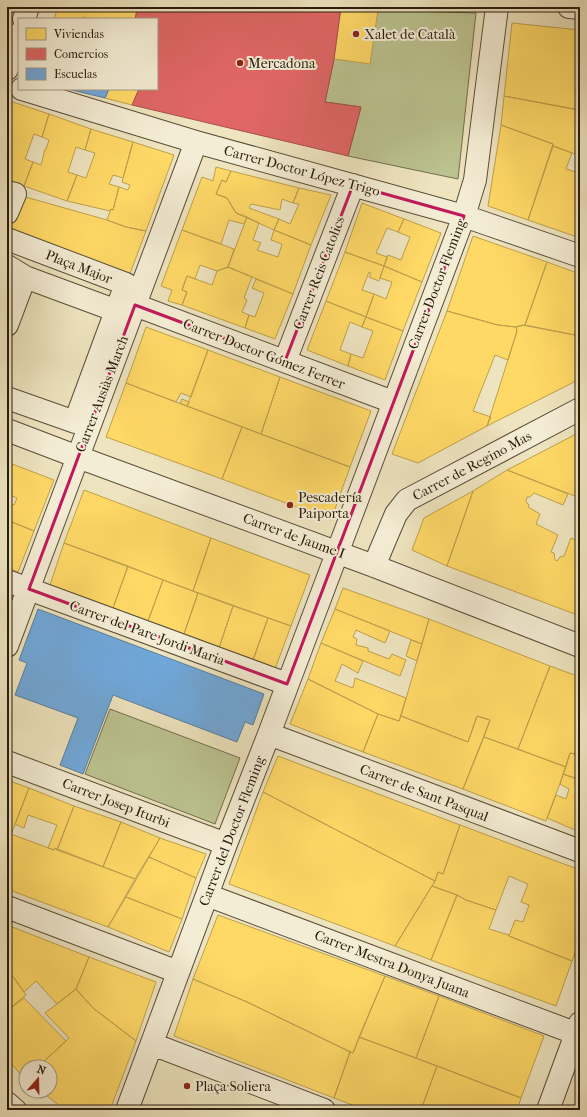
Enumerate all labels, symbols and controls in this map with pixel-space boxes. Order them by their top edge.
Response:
legend [18,18,158,90]
place label: Xalet de Català [364,26,456,43]
text: Viviendas [53,27,105,41]
marker: Xalet de Català [351,29,361,39]
text: Comercios [54,47,109,61]
place label: Mercadona [248,55,316,72]
marker: Mercadona [235,58,245,68]
text: Escuelas [54,67,98,81]
street label: Carrer Doctor López Trigo [222,142,382,200]
street label: Carrer Reis Catolics [290,214,348,332]
street label: Carrer Doctor Fleming [404,216,470,352]
street label: Plaça Major [43,246,115,288]
street label: Carrer Doctor Gómez Ferrer [181,315,347,393]
street label: Carrer Ausiàs March [72,333,132,455]
street label: Carrer de Regino Mas [410,427,534,505]
place label: Pescadería Paiporta [298,489,363,522]
marker: Pescadería Paiporta [285,500,295,510]
street label: Carrer de Jaume I [241,510,348,563]
street label: Carrer del Pare Jordi Maria [67,597,227,669]
street label: Carrer del Doctor Fleming [195,753,269,909]
street label: Carrer de Sant Pasqual [357,761,491,825]
street label: Carrer Josep Iturbi [60,775,172,831]
street label: Carrer Mestra Donya Juana [312,927,473,1002]
north arrow [18,1059,58,1099]
text: N [35,1063,48,1078]
place label: Plaça Soliera [195,1078,271,1095]
marker: Plaça Soliera [182,1081,192,1091]

